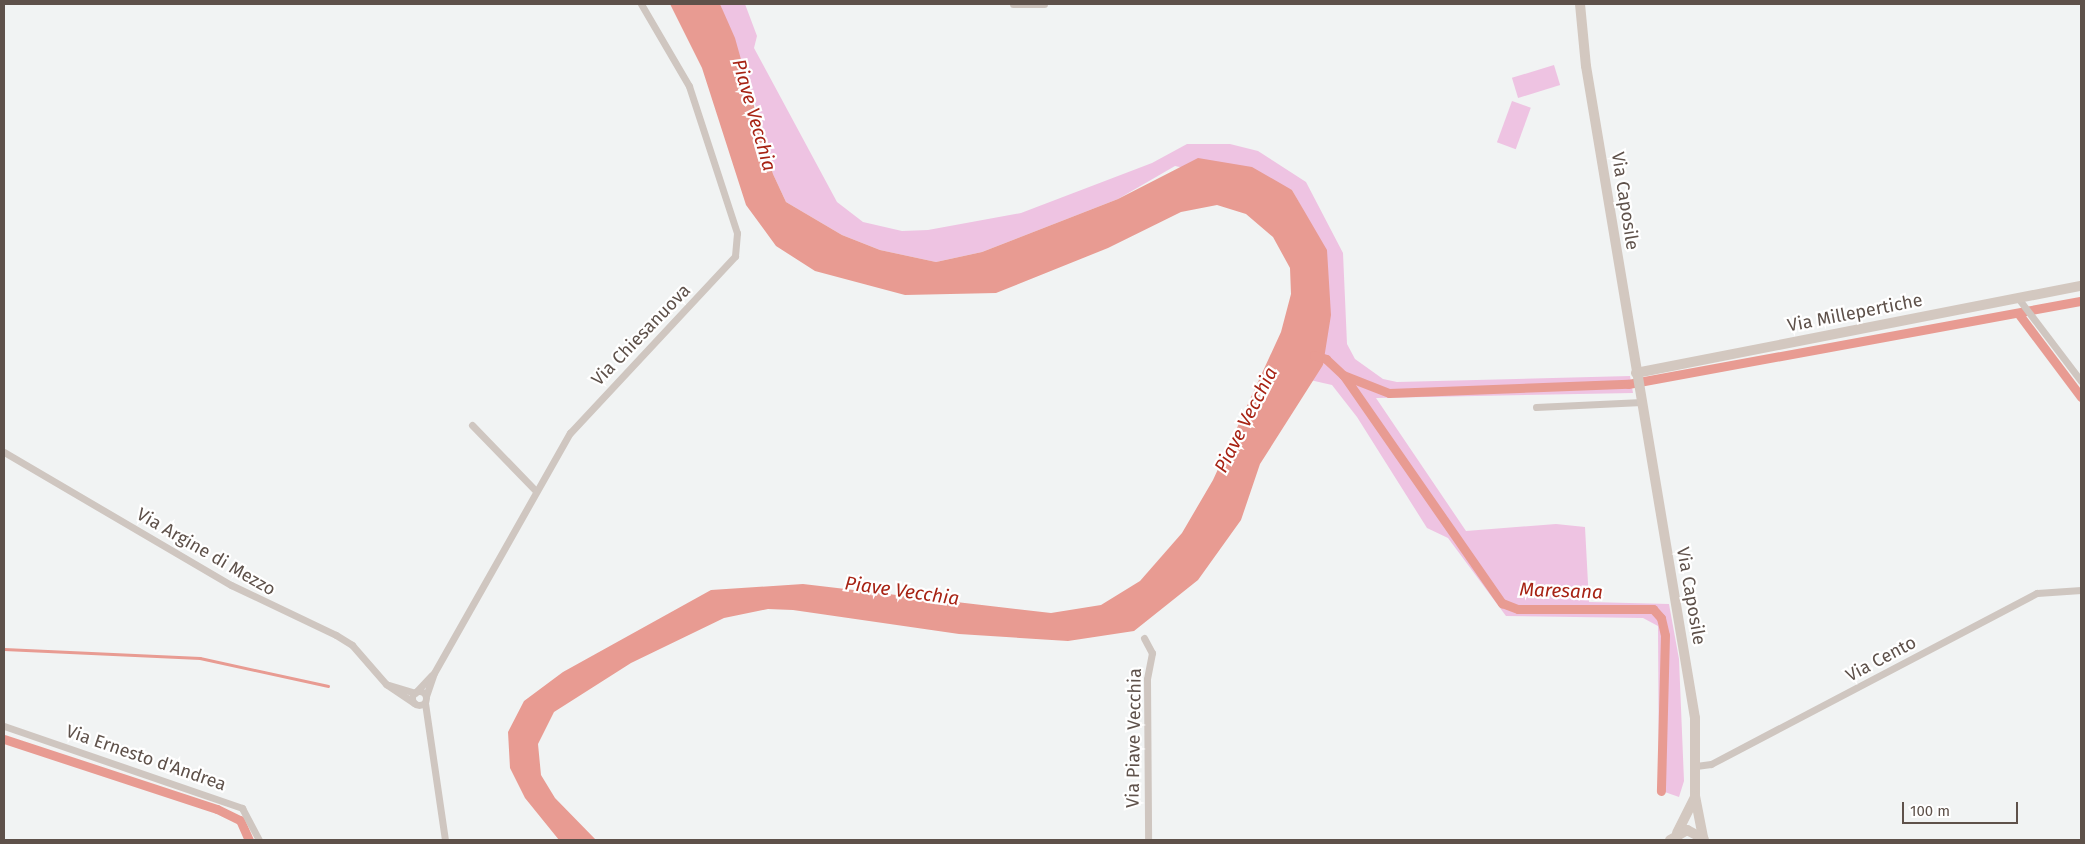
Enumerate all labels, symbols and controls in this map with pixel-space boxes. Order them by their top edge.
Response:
water label: Piave Vecchia [727,56,781,174]
street label: Via Caposile [1607,150,1643,252]
street label: Via Chiesanuova [587,280,695,390]
street label: Via Millepertiche [1786,289,1924,337]
water label: Piave Vecchia [1210,363,1282,477]
street label: Via Argine di Mezzo [133,503,279,601]
street label: Via Caposile [1672,545,1710,647]
water label: Piave Vecchia [843,572,961,610]
water label: Maresana [1519,578,1603,604]
street label: Via Cento [1842,632,1920,686]
street label: Via Piave Vecchia [1122,668,1146,808]
street label: Via Ernesto d'Andrea [63,720,229,796]
scale bar [1905,792,2021,824]
text: 100 m [1910,802,1950,820]

